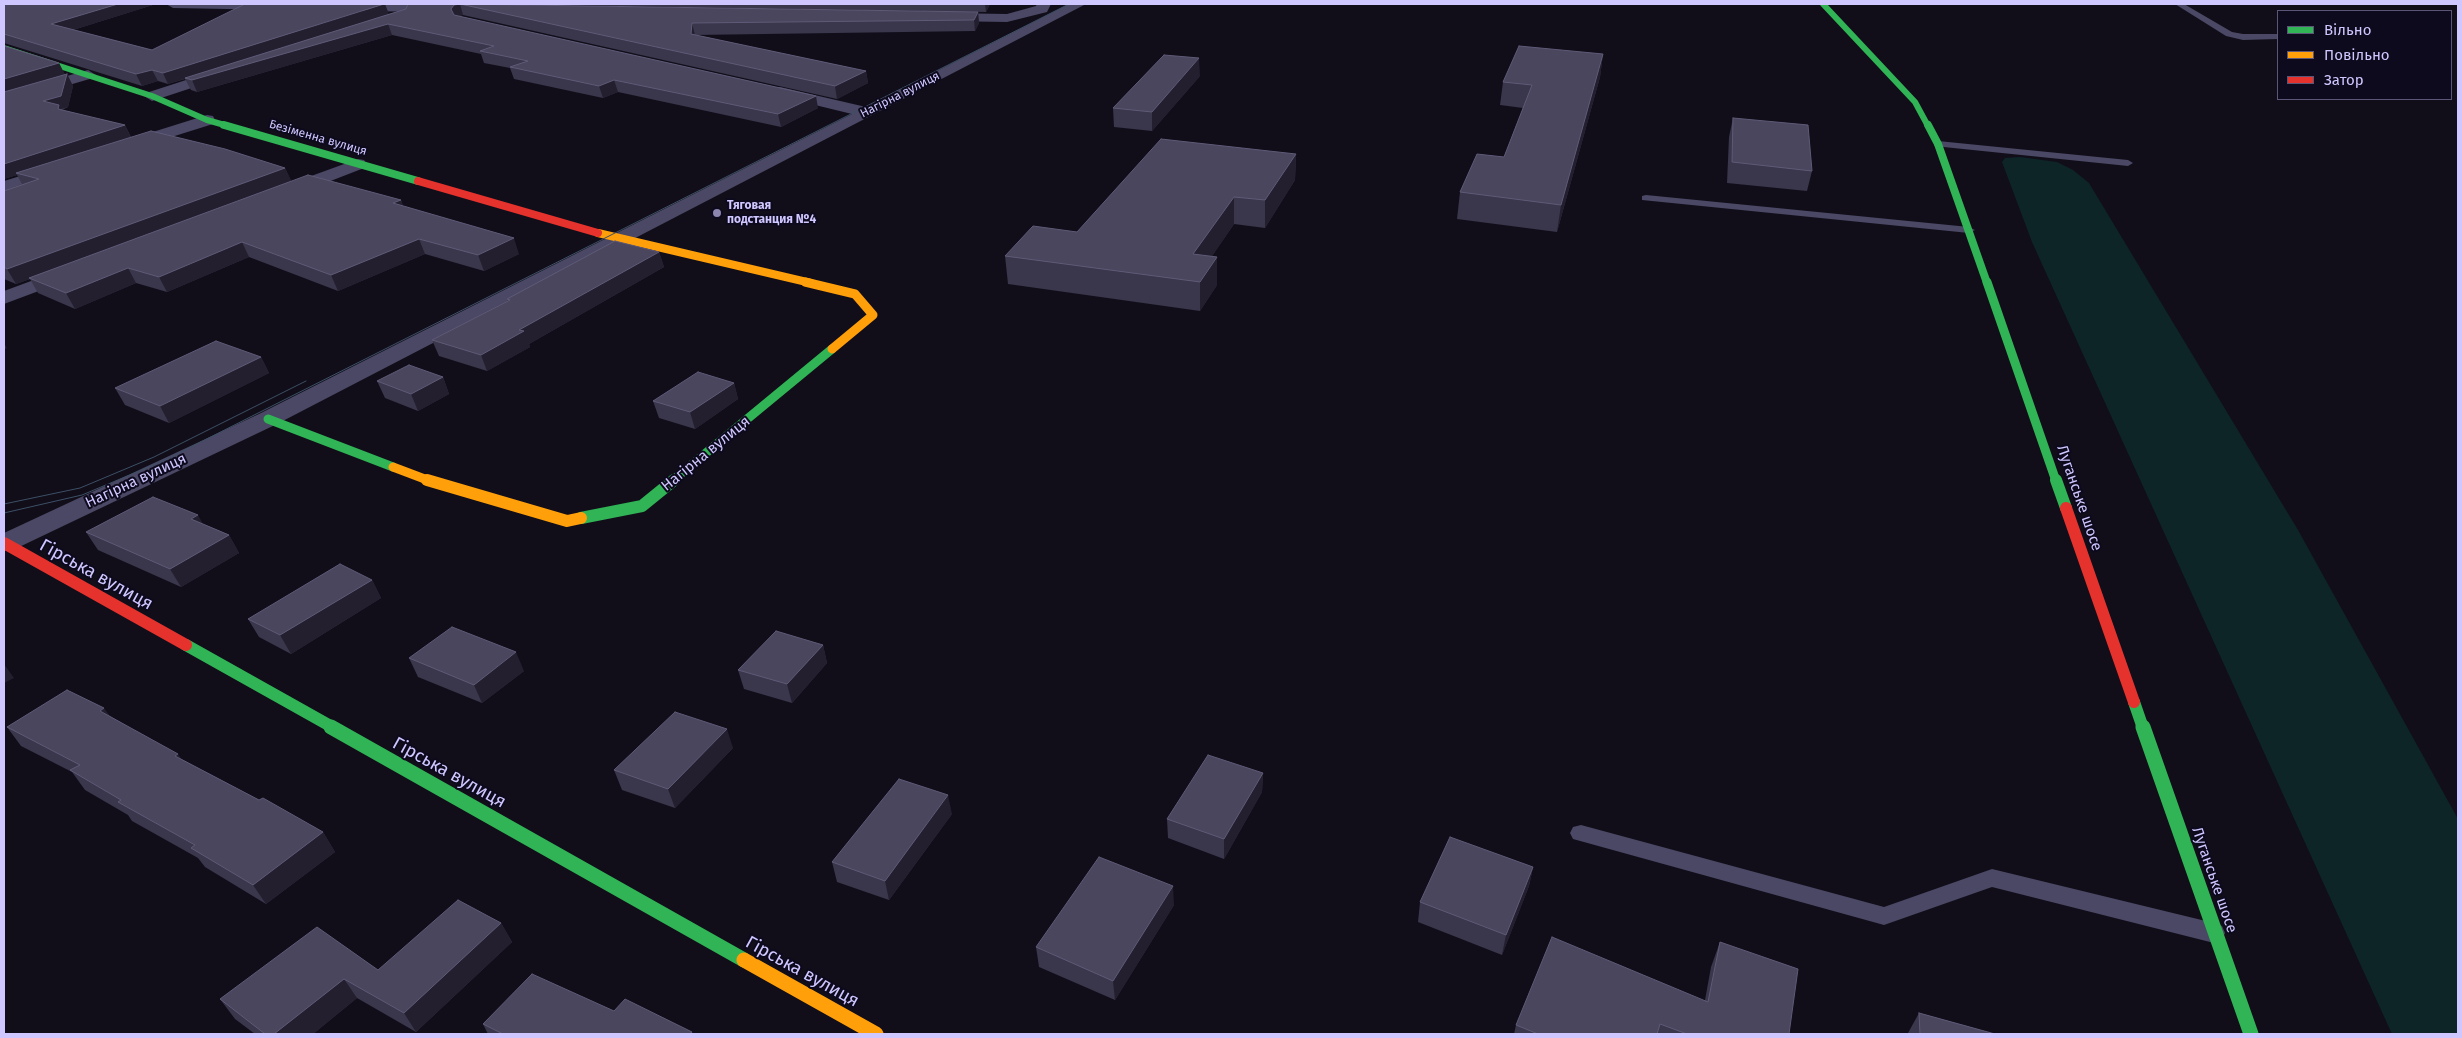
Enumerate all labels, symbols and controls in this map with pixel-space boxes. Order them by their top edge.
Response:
legend [2277,10,2452,100]
text: Вільно [2324,21,2371,39]
text: Повільно [2324,46,2390,64]
street label: Нагірна вулиця [858,69,942,121]
text: Затор [2324,71,2364,89]
street label: Безіменна вулиця [267,117,369,159]
place label: Тяговая подстанция №4 [727,199,816,227]
marker: Тяговая подстанция №4 [711,207,723,219]
street label: Нагірна вулиця [658,413,754,495]
street label: Луганське шосе [2052,443,2106,553]
street label: Нагірна вулиця [83,450,189,512]
street label: Гірська вулиця [35,535,157,615]
street label: Гірська вулиця [388,733,510,813]
street label: Луганське шосе [2187,825,2241,935]
street label: Гірська вулиця [741,932,863,1012]

